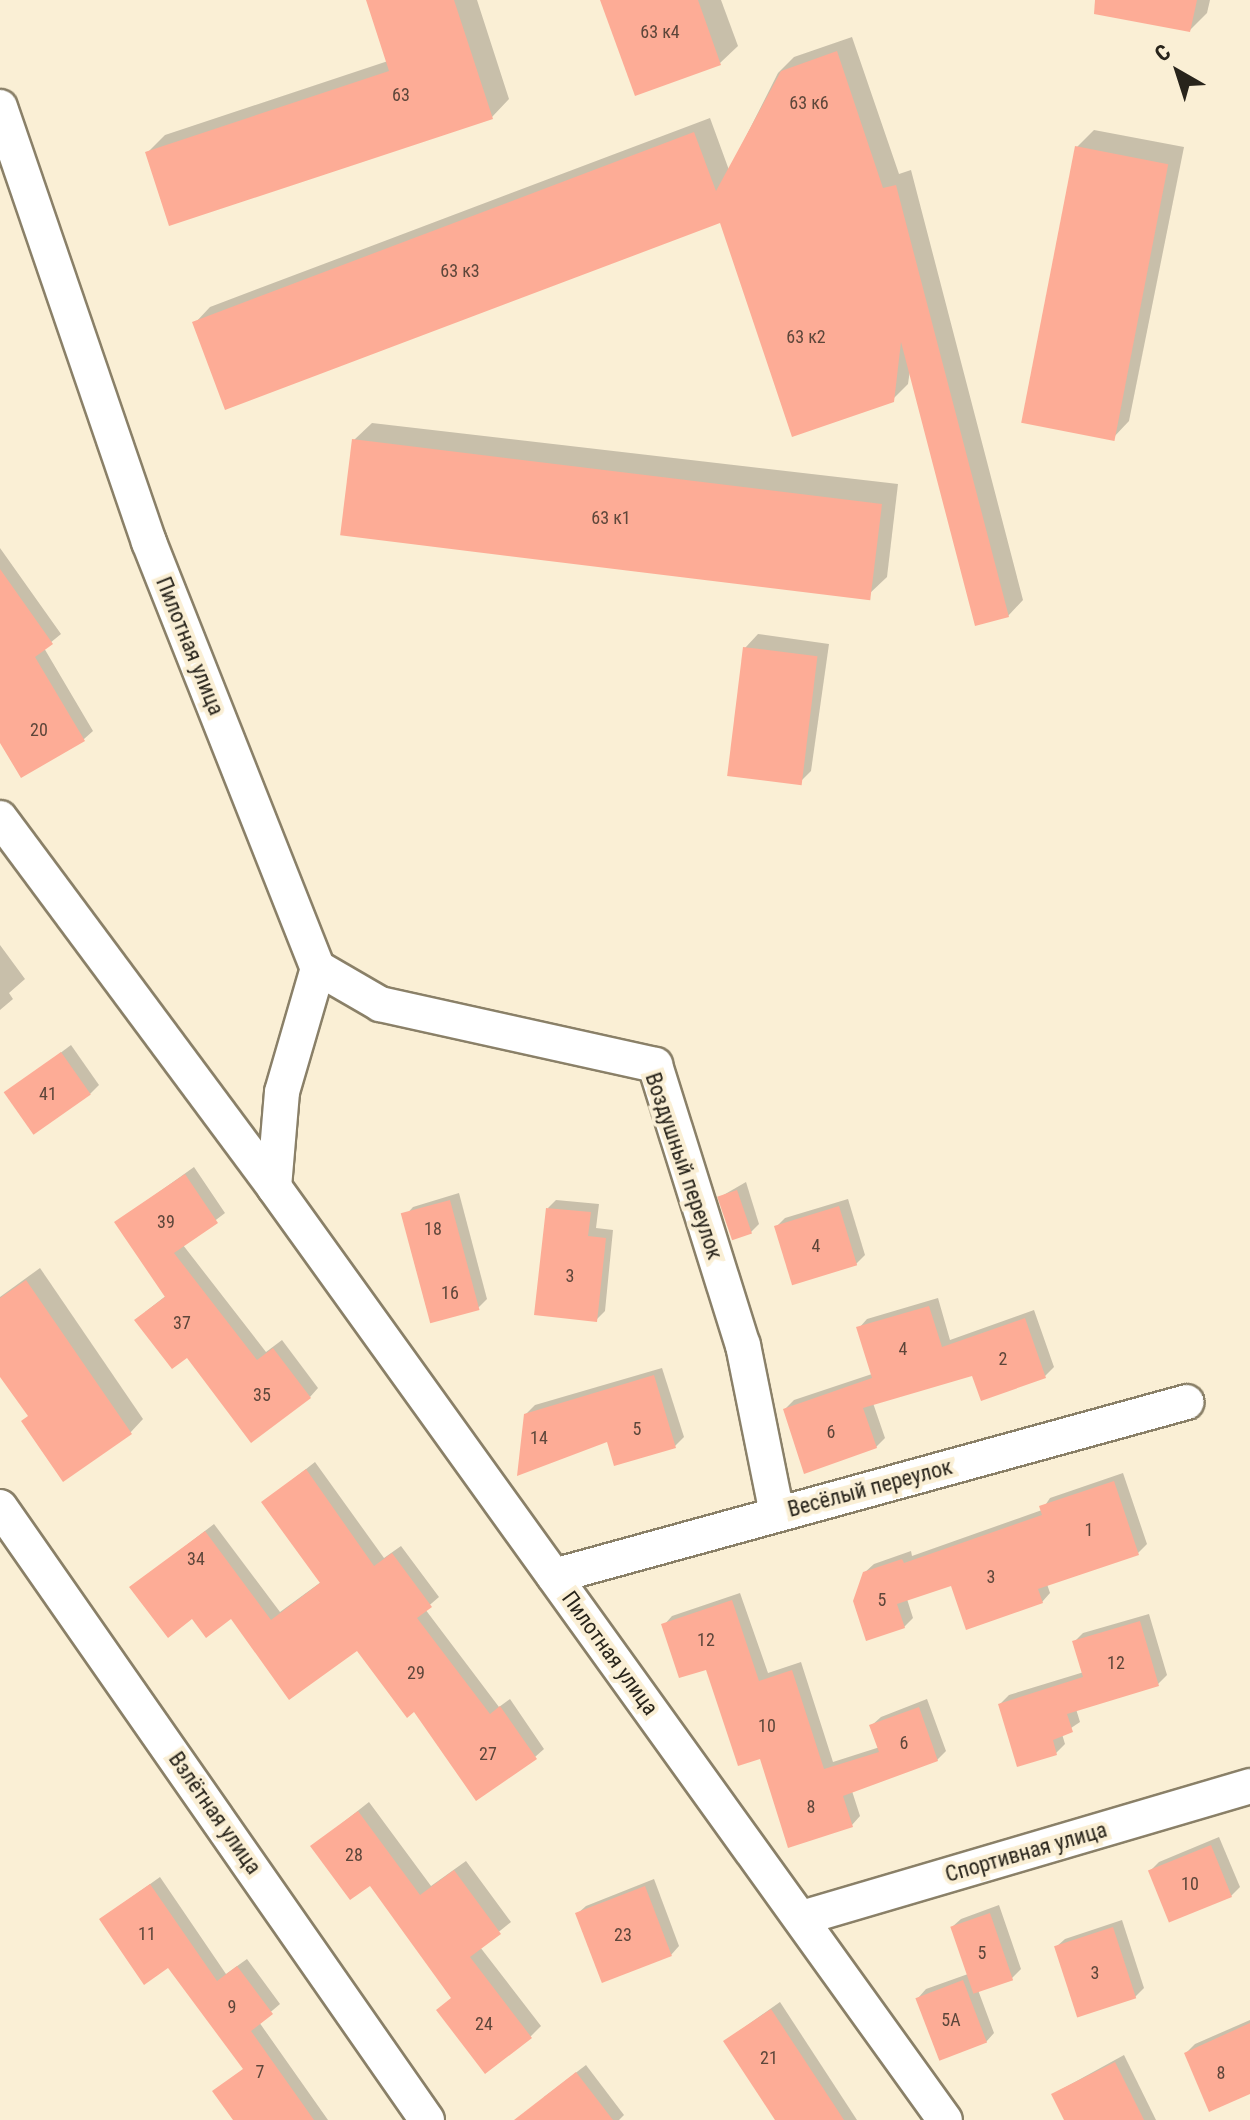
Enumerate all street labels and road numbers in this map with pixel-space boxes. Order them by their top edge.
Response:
street label: Пилотная улица [150,573,230,719]
street label: Воздушный переулок [640,1069,728,1263]
street label: Весёлый переулок [785,1453,955,1523]
street label: Пилотная улица [556,1586,664,1720]
street label: Взлётная улица [163,1747,267,1879]
street label: Спортивная улица [942,1816,1110,1888]

